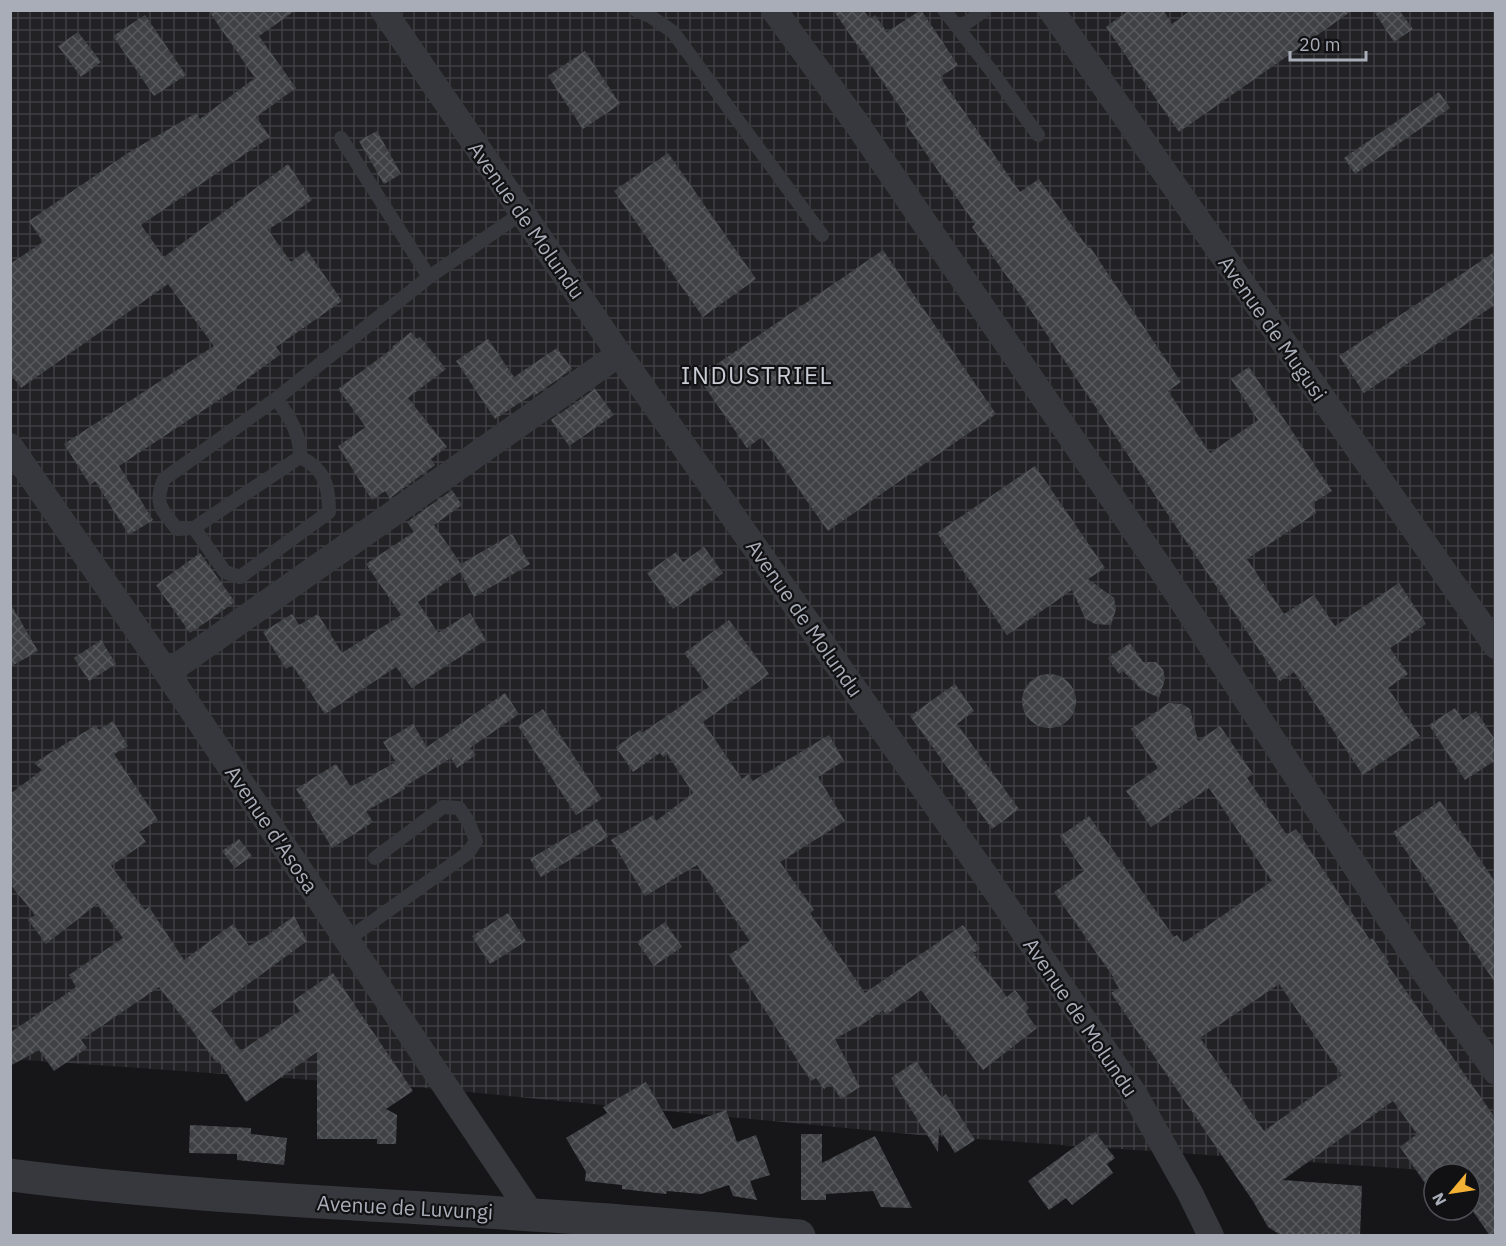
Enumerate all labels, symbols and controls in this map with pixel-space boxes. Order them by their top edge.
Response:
scale bar [1290,24,1366,62]
text: 20 m [1299,33,1341,56]
street label: Avenue de Molundu [462,136,592,304]
street label: Avenue de Mugusi [1212,250,1334,406]
district label: INDUSTRIEL [681,359,833,391]
street label: Avenue de Molundu [740,534,870,702]
street label: Avenue d'Asosa [219,760,325,898]
street label: Avenue de Molundu [1017,932,1145,1102]
north arrow [1422,1162,1482,1222]
street label: Avenue de Luvungi [316,1188,494,1226]
text: N [1427,1189,1450,1209]

